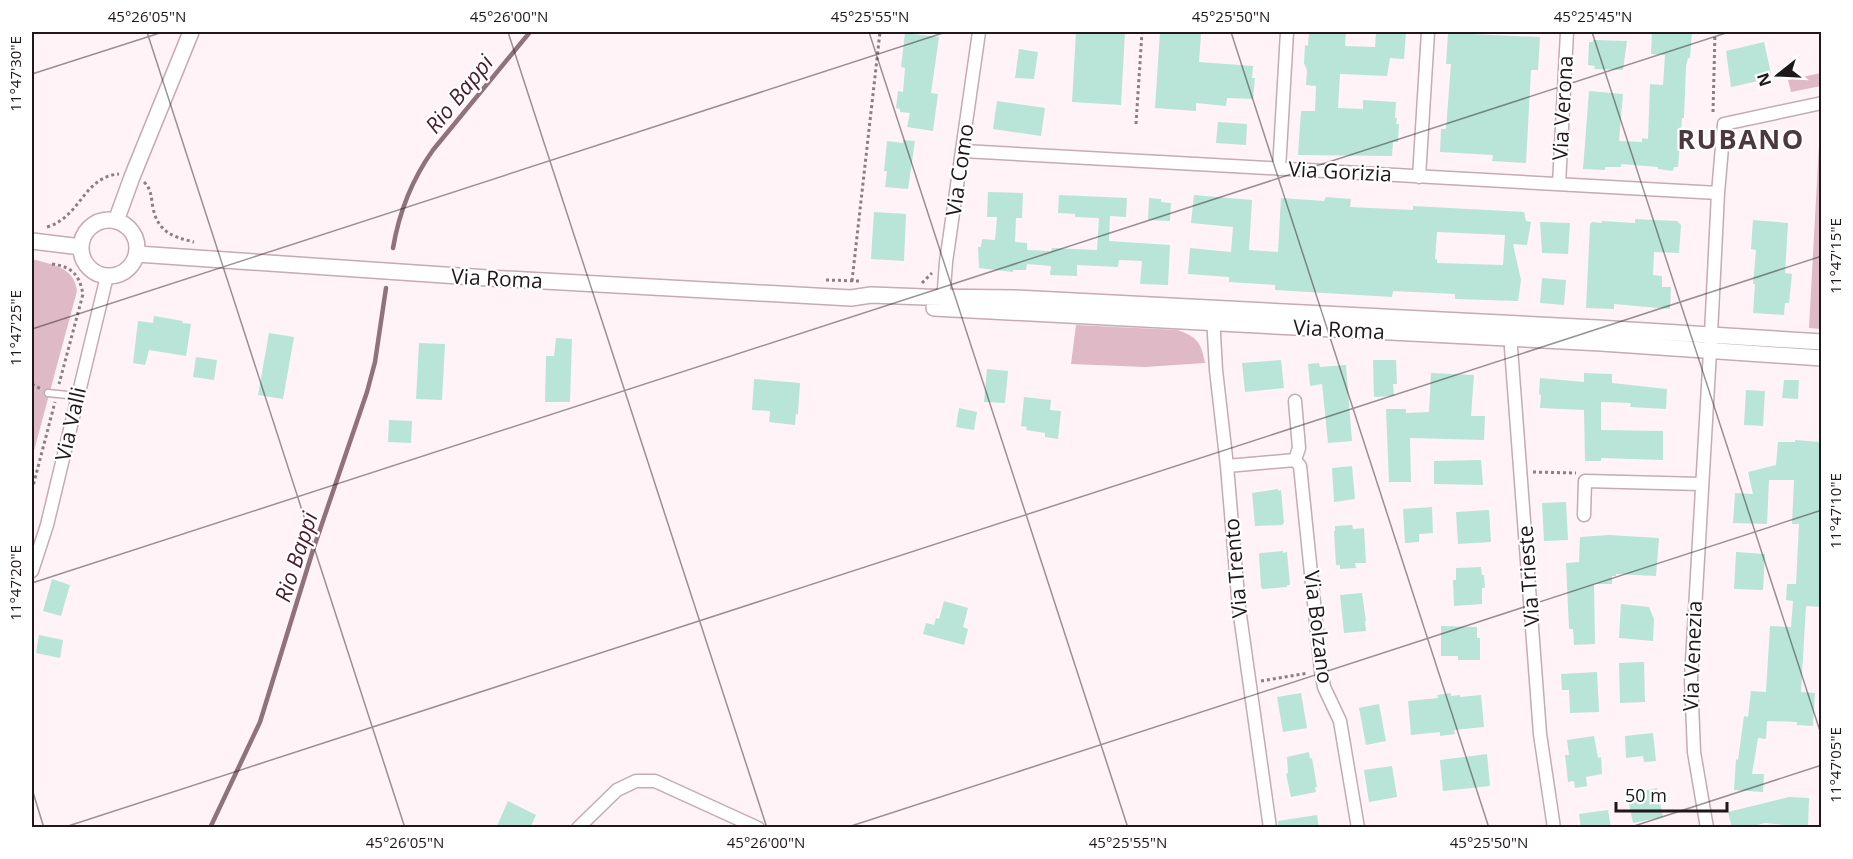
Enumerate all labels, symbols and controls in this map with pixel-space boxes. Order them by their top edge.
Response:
text: 45°26'05"N [108,6,186,26]
text: 45°26'00"N [470,6,548,26]
text: 45°25'55"N [831,6,909,26]
text: 45°25'50"N [1192,6,1270,26]
text: 45°25'45"N [1554,6,1632,26]
text: 11°47'30"E [5,36,25,112]
north arrow [1748,45,1808,105]
water label: Rio Bappi [417,48,499,139]
street label: Via Verona [1545,55,1579,161]
text: N [1751,70,1776,89]
district label: RUBANO [1677,120,1805,157]
street label: Via Como [939,122,979,218]
street label: Via Gorizia [1288,154,1392,188]
text: 11°47'15"E [1825,218,1845,294]
street label: Via Roma [451,262,544,294]
text: 11°47'25"E [5,290,25,366]
street label: Via Roma [1293,313,1386,345]
street label: Via Valli [48,384,92,463]
text: 11°47'10"E [1825,473,1845,549]
water label: Rio Bappi [266,507,324,605]
street label: Via Trento [1217,517,1253,619]
street label: Via Trieste [1510,524,1546,628]
text: 11°47'20"E [5,545,25,621]
street label: Via Bolzano [1298,569,1340,685]
street label: Via Venezia [1676,600,1708,712]
text: 11°47'05"E [1825,727,1845,803]
scale bar [1616,775,1727,813]
text: 50 m [1625,783,1667,807]
text: 45°26'05"N [366,832,444,852]
text: 45°26'00"N [727,832,805,852]
text: 45°25'55"N [1089,832,1167,852]
text: 45°25'50"N [1450,832,1528,852]

